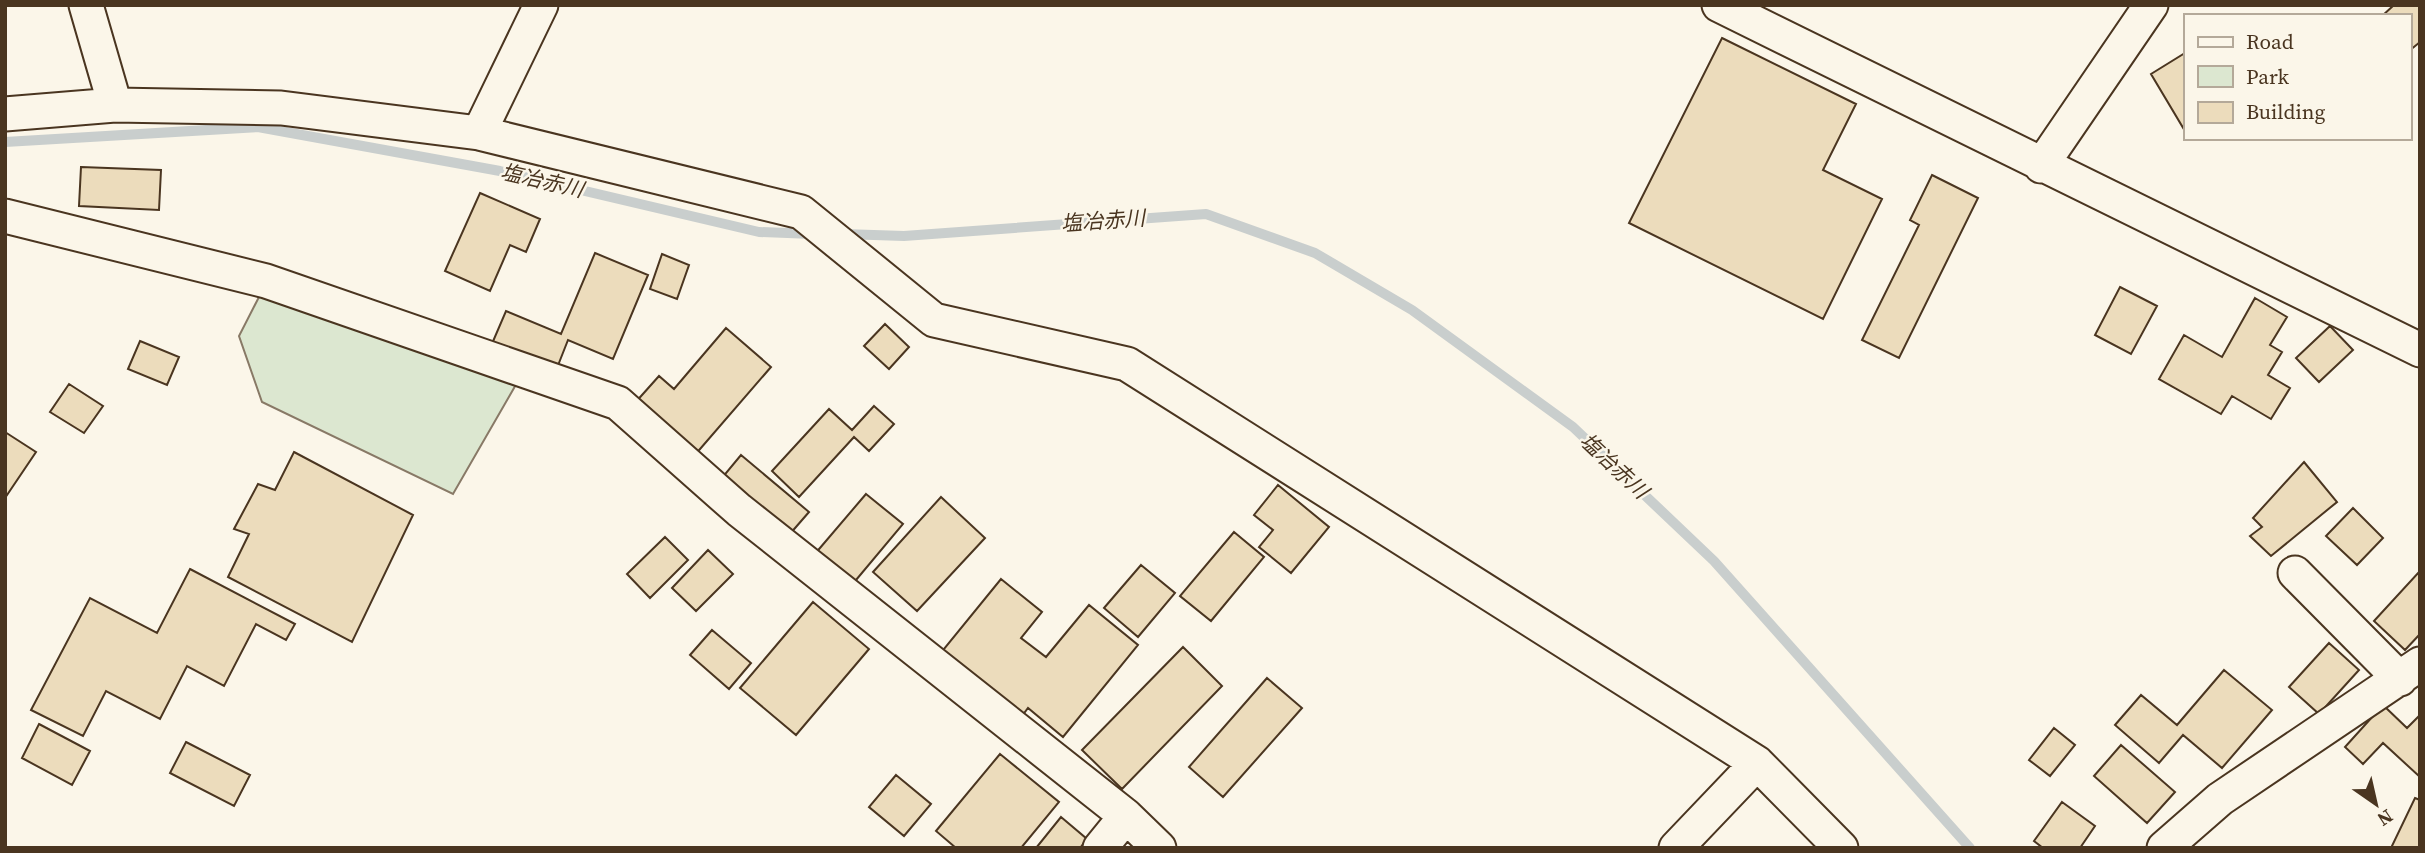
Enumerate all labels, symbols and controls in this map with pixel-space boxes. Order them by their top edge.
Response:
legend [2184,14,2411,140]
text: Road [2246,27,2294,56]
text: Park [2246,62,2290,91]
text: Building [2246,97,2325,126]
water label: 塩冶赤川 [498,157,588,205]
water label: 塩冶赤川 [1060,203,1148,238]
water label: 塩冶赤川 [1574,426,1656,506]
north arrow [2341,769,2411,839]
text: N [2372,803,2399,833]

